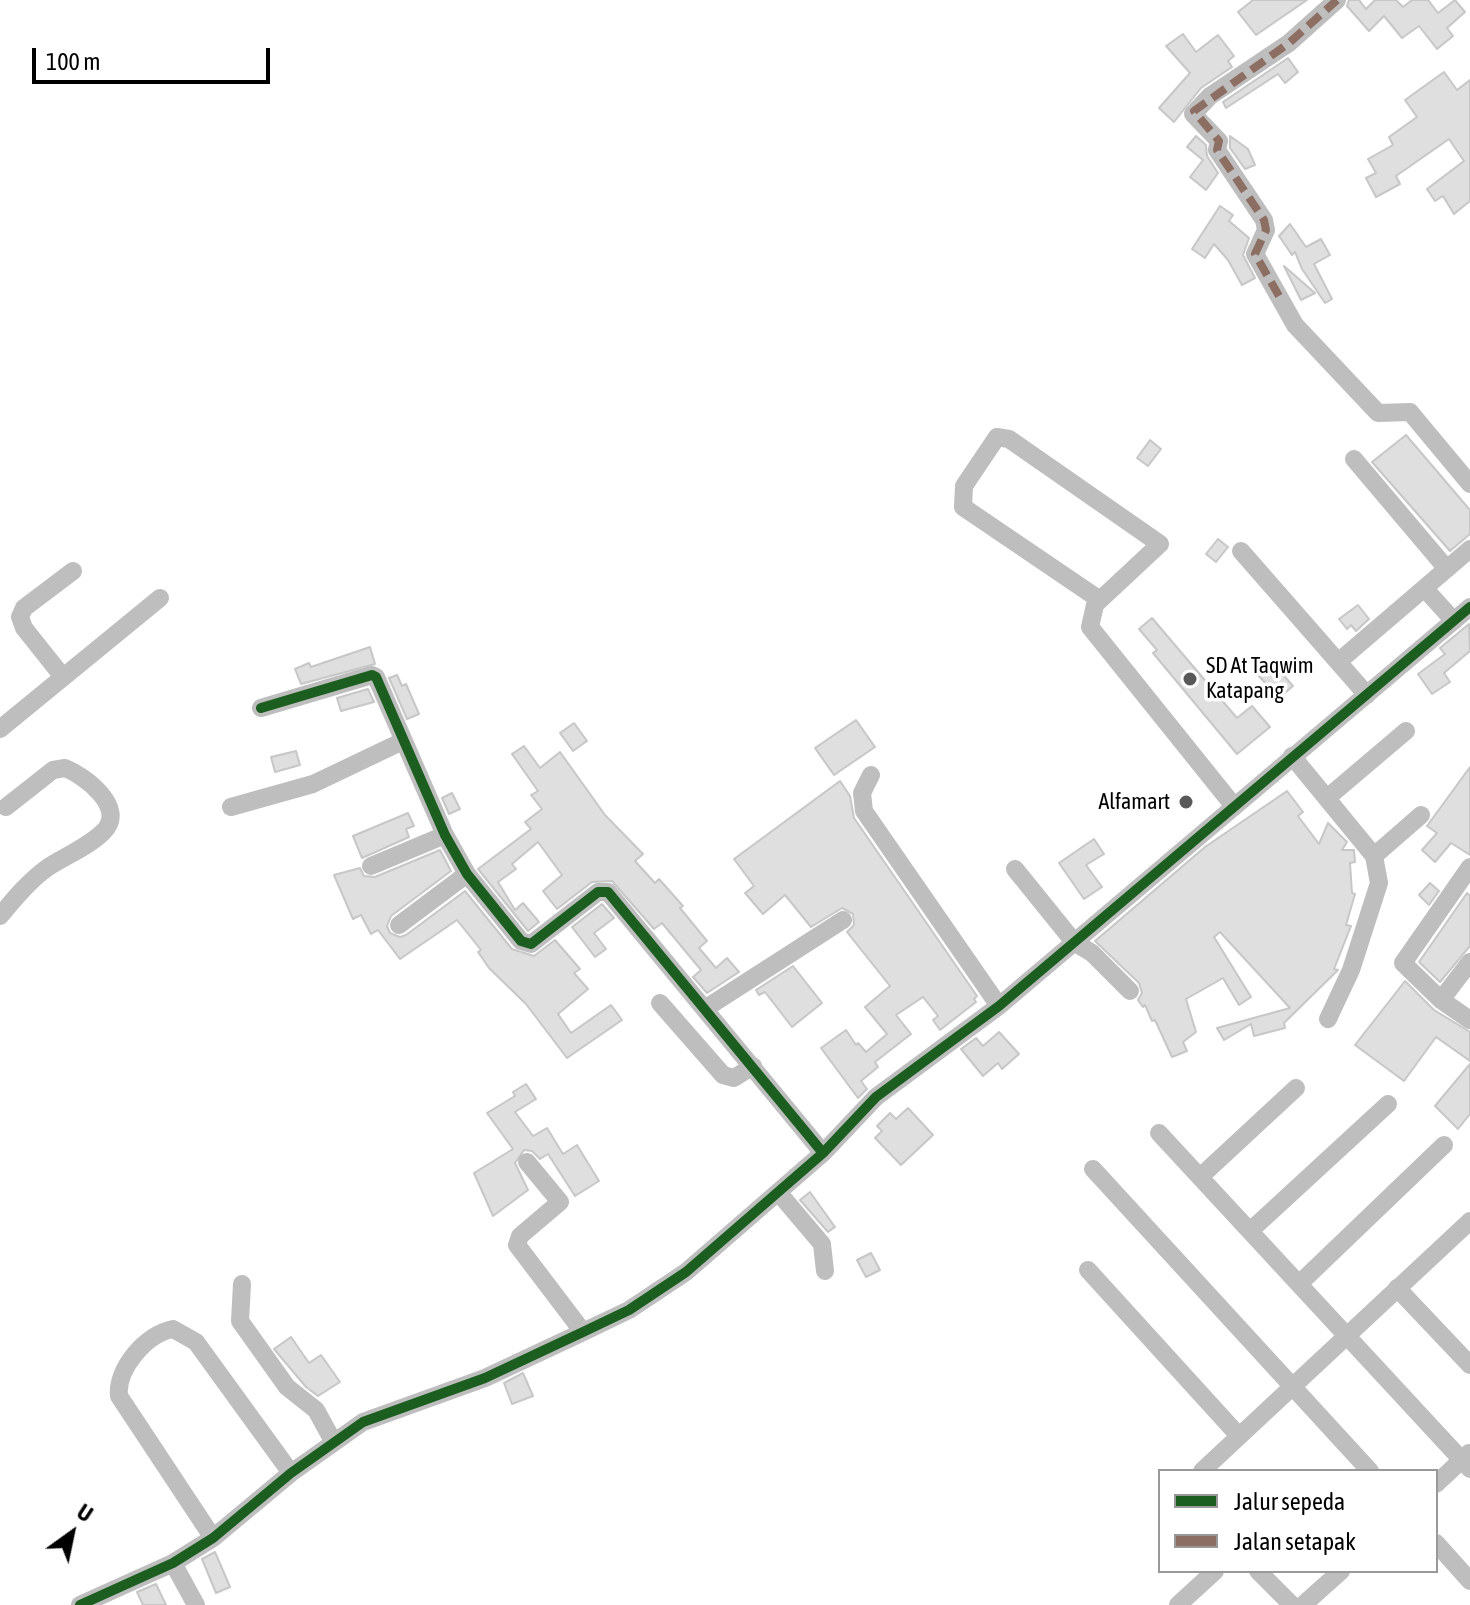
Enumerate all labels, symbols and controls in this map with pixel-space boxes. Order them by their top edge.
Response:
scale bar [36,32,274,82]
text: 100 m [46,48,100,75]
place label: SD At Taqwim Katapang [1206,653,1314,704]
marker: SD At Taqwim Katapang [1181,670,1199,688]
place label: Alfamart [1098,789,1170,815]
marker: Alfamart [1177,793,1195,811]
legend [1158,1469,1438,1573]
text: Jalur sepeda [1234,1488,1345,1515]
north arrow [32,1493,112,1573]
text: U [73,1498,98,1527]
text: Jalan setapak [1234,1528,1356,1555]

